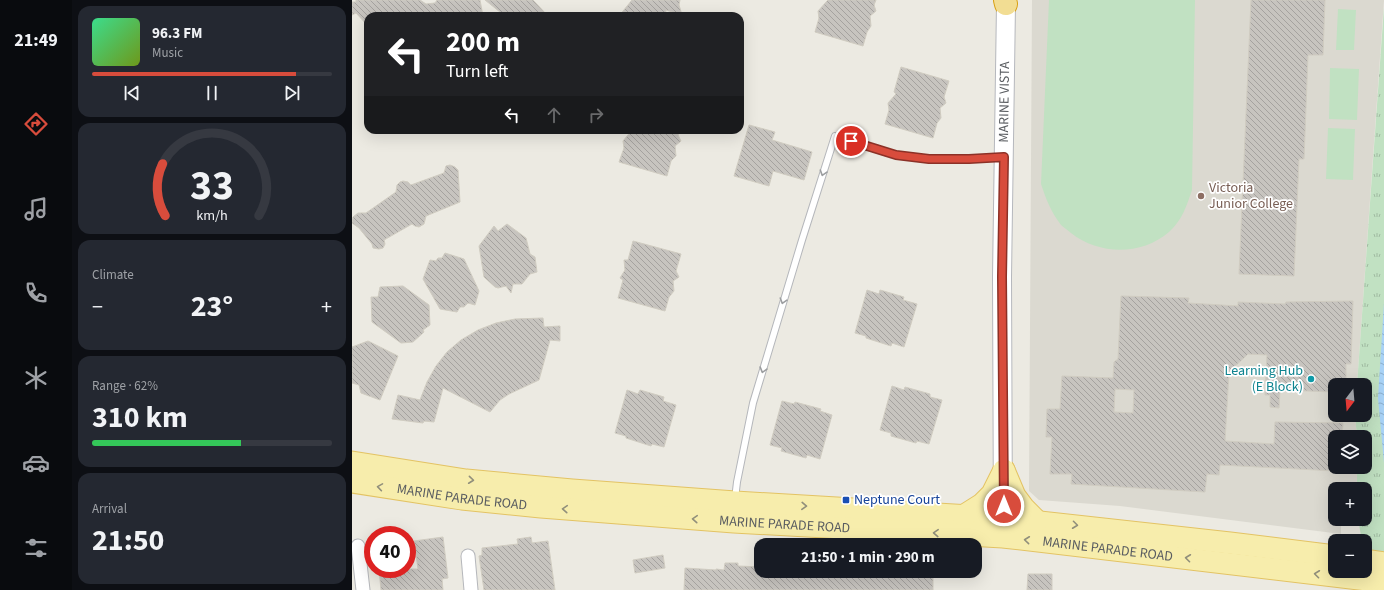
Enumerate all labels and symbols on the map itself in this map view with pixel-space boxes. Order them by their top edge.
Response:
street label: MARINE VISTA [994,61,1015,143]
pin [834,124,868,158]
one-way arrow [820,169,828,176]
place label: Victoria Junior College [1209,178,1293,214]
marker: Victoria Junior College [1196,191,1206,201]
one-way arrow [779,298,788,305]
place label: Learning Hub (E Block) [1225,361,1303,397]
one-way arrow [759,366,768,373]
marker: Learning Hub (E Block) [1306,374,1316,384]
north arrow [1328,378,1372,422]
one-way arrow [468,475,474,484]
street label: MARINE PARADE ROAD [395,479,528,516]
one-way arrow [377,483,384,492]
position arrow [983,485,1025,527]
place label: Neptune Court [854,490,940,510]
marker: Neptune Court [841,495,851,505]
one-way arrow [801,502,807,511]
one-way arrow [562,504,568,513]
street label: MARINE PARADE ROAD [718,511,851,538]
one-way arrow [692,514,698,523]
one-way arrow [1072,521,1078,530]
speed limit sign: 40 [364,526,416,578]
one-way arrow [933,529,939,538]
street label: MARINE PARADE ROAD [1041,532,1174,567]
one-way arrow [1024,536,1030,545]
one-way arrow [1185,554,1191,563]
one-way arrow [1314,570,1320,579]

